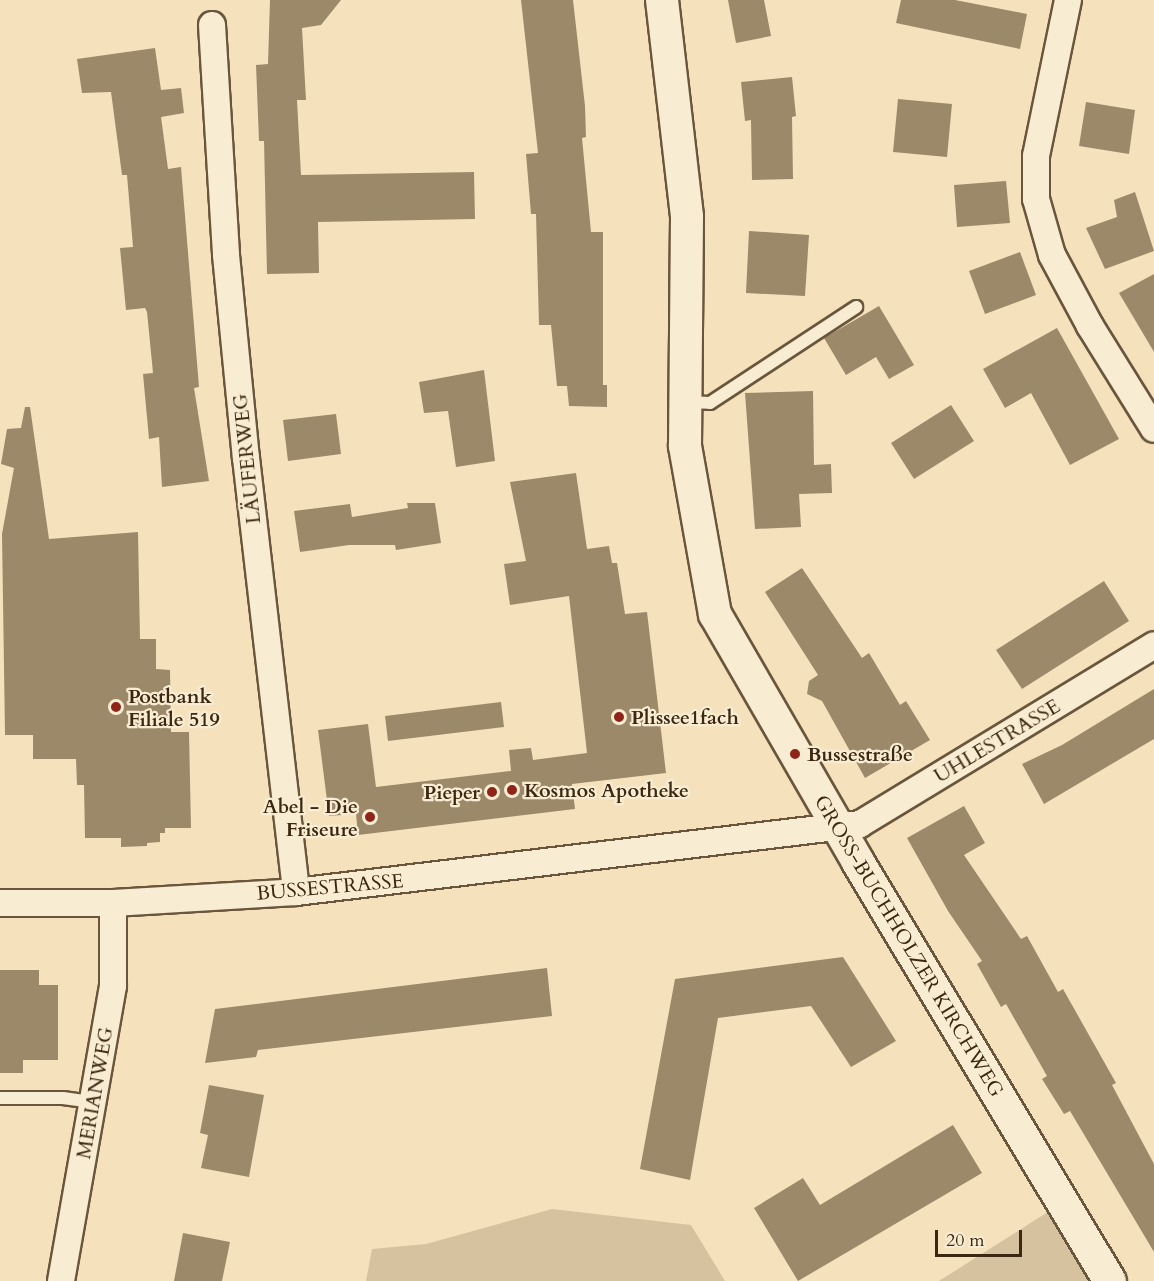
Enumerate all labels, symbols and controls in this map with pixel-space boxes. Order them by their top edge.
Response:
street label: LÄUFERWEG [228,393,266,525]
place label: Postbank Filiale 519 [128,684,220,731]
street label: UHLESTRASSE [930,694,1064,788]
marker: Postbank Filiale 519 [109,700,123,714]
place label: Plissee1fach [631,705,739,729]
marker: Plissee1fach [612,710,626,724]
place label: Bussestraße [807,742,913,766]
marker: Bussestraße [788,747,802,761]
place label: Kosmos Apotheke [524,778,689,802]
place label: Pieper [424,780,480,804]
marker: Kosmos Apotheke [505,783,519,797]
marker: Pieper [485,785,499,799]
street label: GROSS-BUCHHOLZER KIRCHWEG [809,791,1009,1101]
place label: Abel - Die Friseure [263,794,358,841]
marker: Abel - Die Friseure [363,810,377,824]
street label: BUSSESTRASSE [256,869,404,905]
street label: MERIANWEG [72,1025,118,1161]
scale bar [938,1218,1025,1256]
text: 20 m [946,1228,985,1253]

